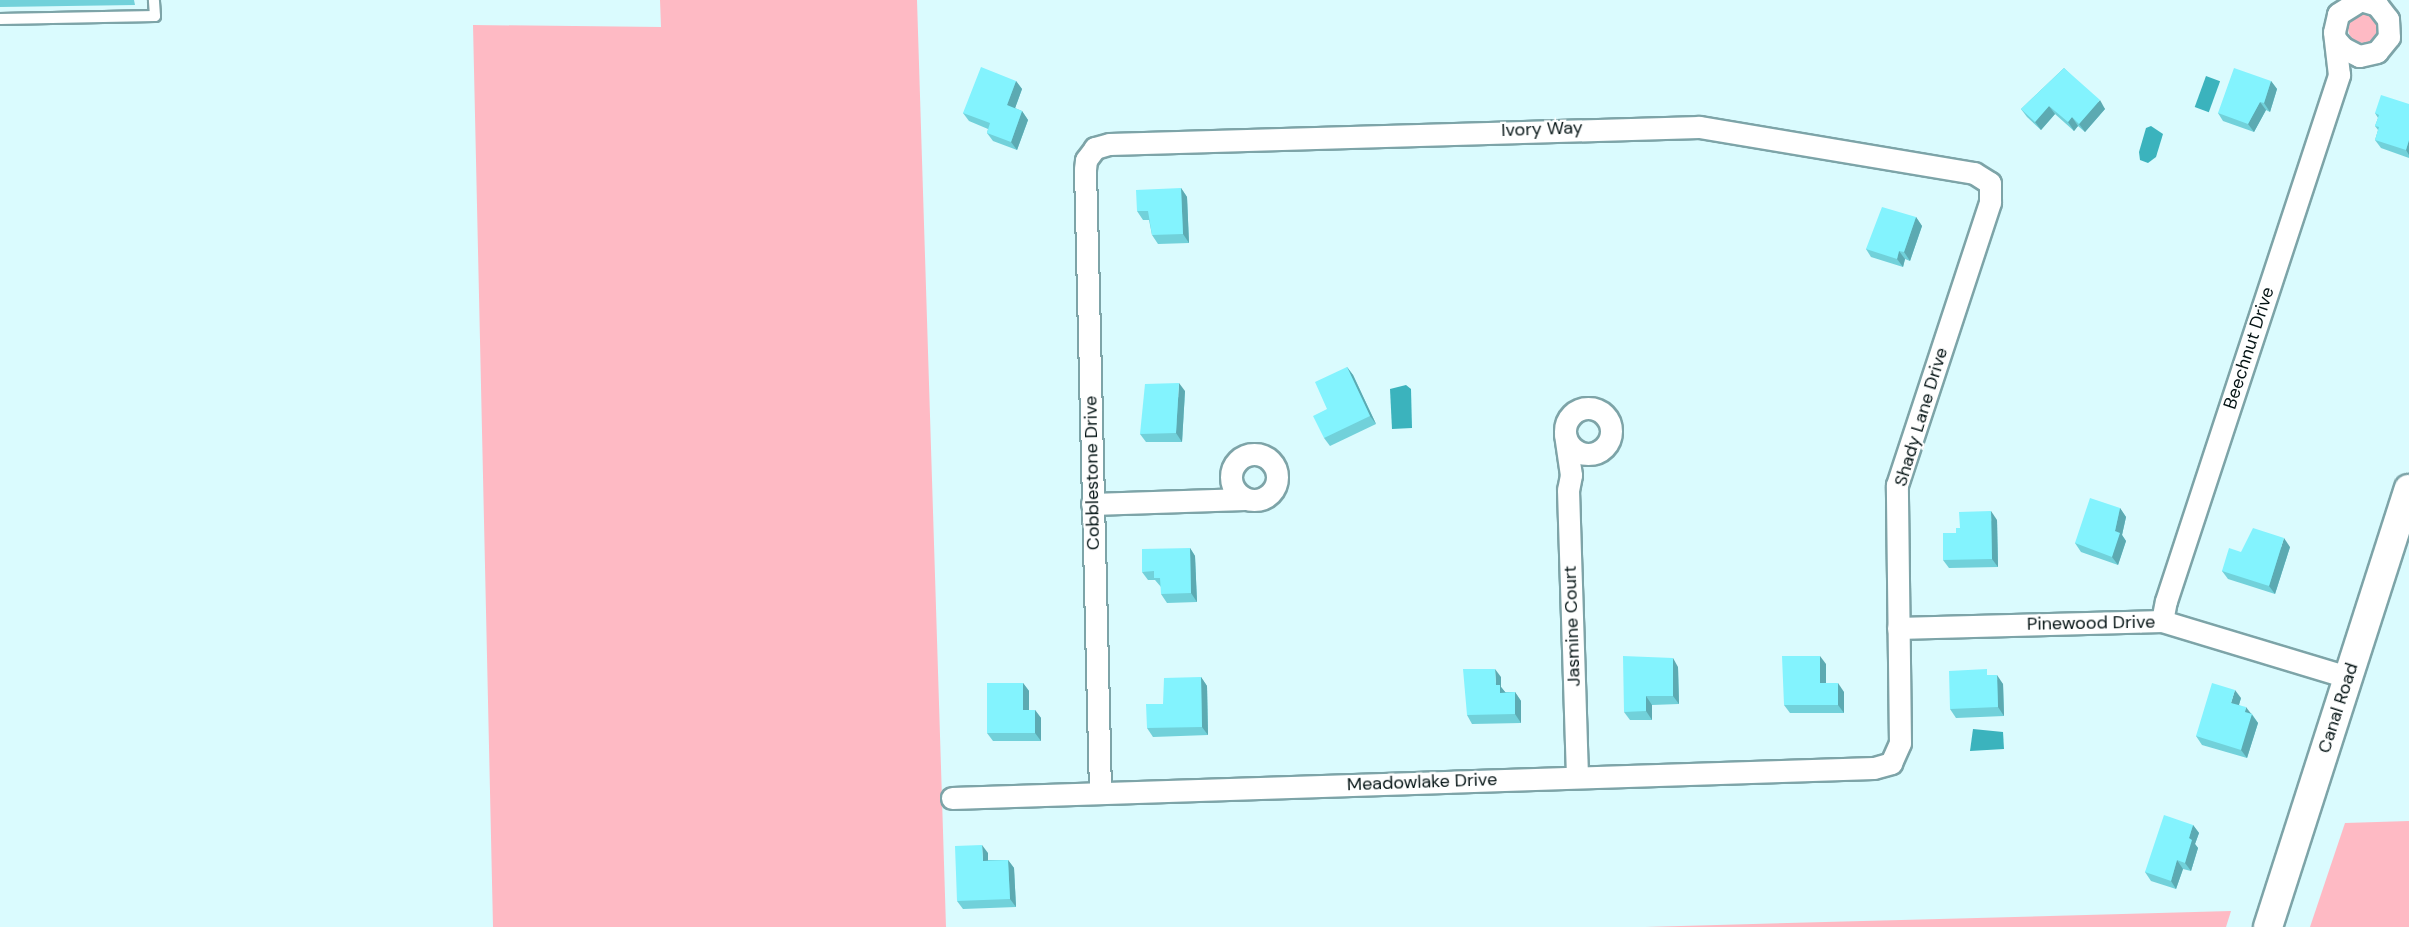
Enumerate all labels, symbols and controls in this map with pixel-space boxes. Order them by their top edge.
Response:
street label: Ivory Way [1501,117,1583,141]
street label: Beechnut Drive [2219,284,2279,412]
street label: Shady Lane Drive [1890,345,1952,489]
street label: Cobblestone Drive [1080,396,1104,550]
street label: Jasmine Court [1559,565,1585,687]
street label: Pinewood Drive [2027,611,2155,635]
street label: Canal Road [2313,660,2363,756]
street label: Meadowlake Drive [1346,769,1498,795]

